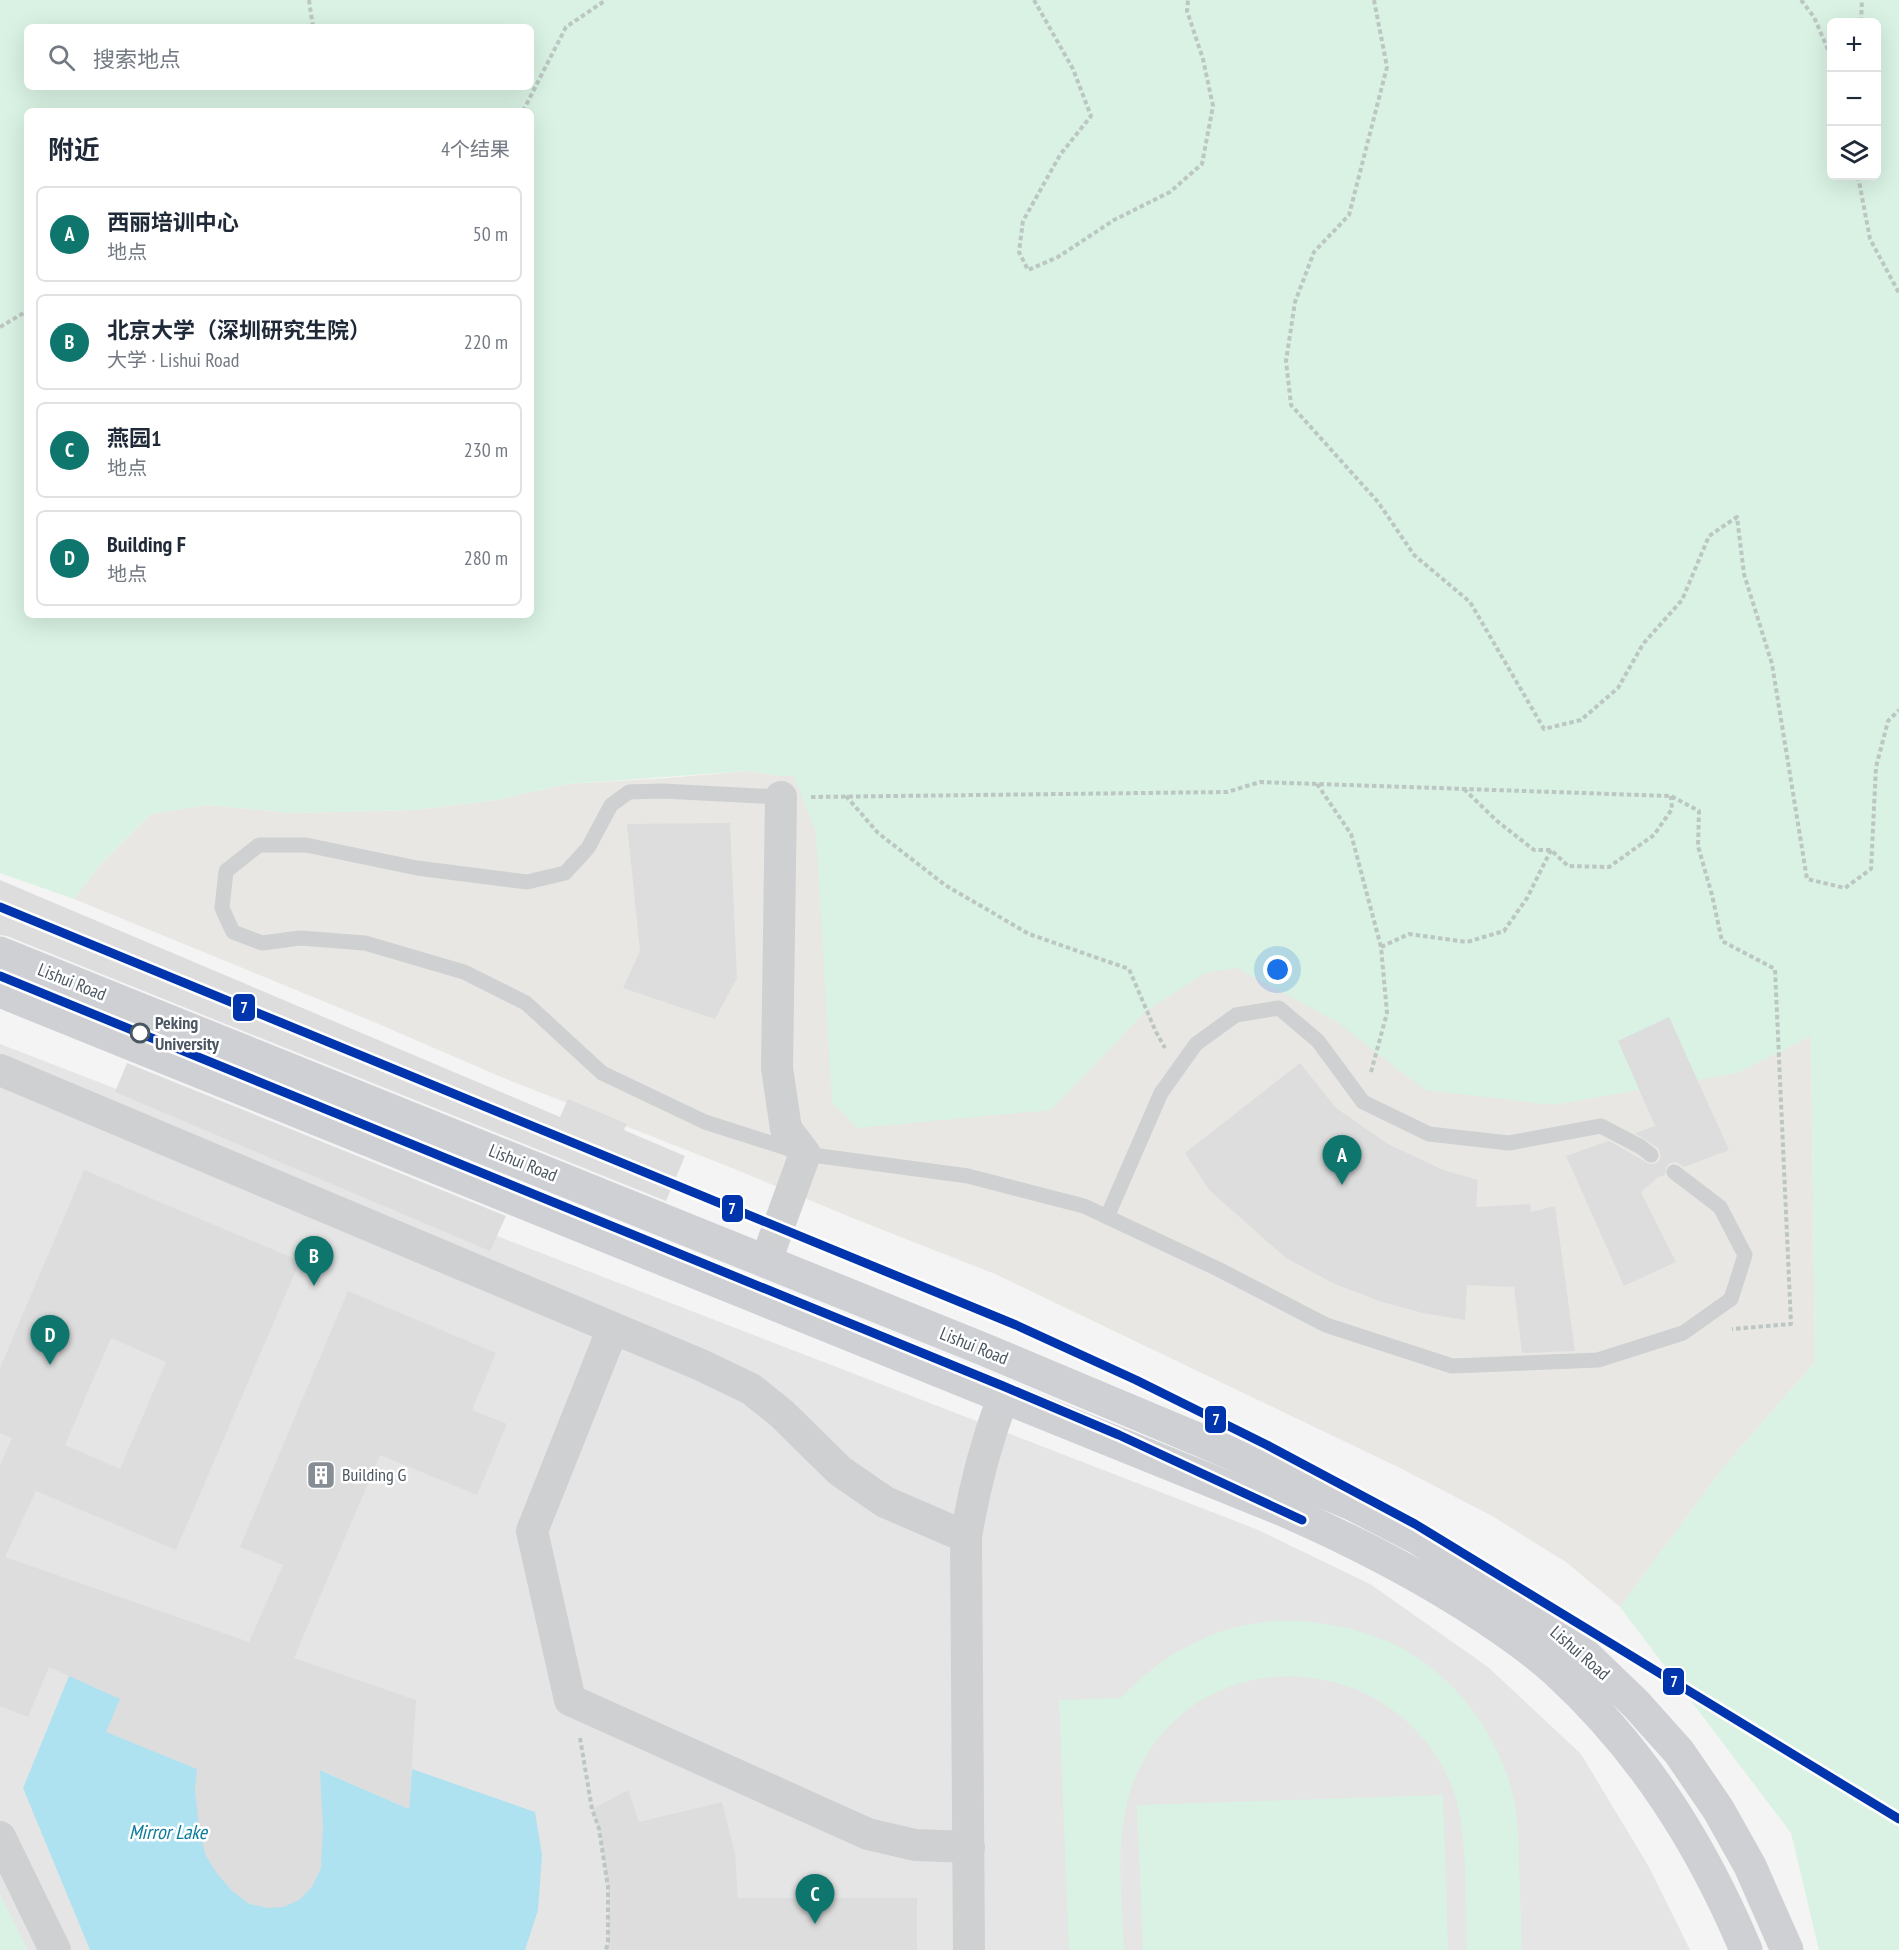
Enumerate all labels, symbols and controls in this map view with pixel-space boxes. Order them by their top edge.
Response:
map controls [1827,18,1881,180]
button: + [1827,18,1881,72]
search box [24,24,534,90]
icon: search [45,41,78,74]
text: 搜索地点 [93,45,181,73]
button: − [1827,72,1881,126]
button: layers [1827,126,1881,180]
text: 附近 [48,133,100,166]
text: 4个结果 [441,136,510,162]
text: 西丽培训中心 [107,208,239,236]
text: A [64,221,75,247]
text: 50 m [473,221,508,247]
text: 地点 [107,239,147,265]
text: 北京大学（深圳研究生院） [107,316,371,344]
text: B [65,329,74,355]
text: 220 m [464,329,508,355]
text: 大学 · Lishui Road [107,347,239,373]
text: 燕园1 [107,424,162,452]
text: C [65,437,74,463]
text: 230 m [464,437,508,463]
text: 地点 [107,455,147,481]
text: Building F [107,530,186,558]
text: D [64,545,75,571]
text: 280 m [464,545,508,571]
text: 地点 [107,561,147,587]
your location [1263,955,1292,984]
street label: Lishui Road [35,957,110,1006]
line badge: 7 [232,993,256,1022]
text: 7 [240,997,248,1017]
place label: Peking University [155,1011,220,1055]
marker: Peking University [130,1023,150,1043]
pin: A [1322,1136,1362,1185]
street label: Lishui Road [486,1138,561,1187]
line badge: 7 [721,1194,744,1223]
text: 7 [728,1198,736,1218]
pin: B [294,1236,334,1286]
pin: D [31,1316,70,1365]
street label: Lishui Road [937,1321,1012,1370]
line badge: 7 [1204,1405,1227,1434]
text: 7 [1212,1409,1220,1429]
building icon: Building G [305,1459,337,1491]
place label: Building G [342,1463,407,1486]
street label: Lishui Road [1546,1620,1615,1685]
line badge: 7 [1662,1667,1685,1696]
text: 7 [1670,1671,1678,1691]
water label: Mirror Lake [129,1819,209,1845]
pin: C [796,1874,834,1924]

